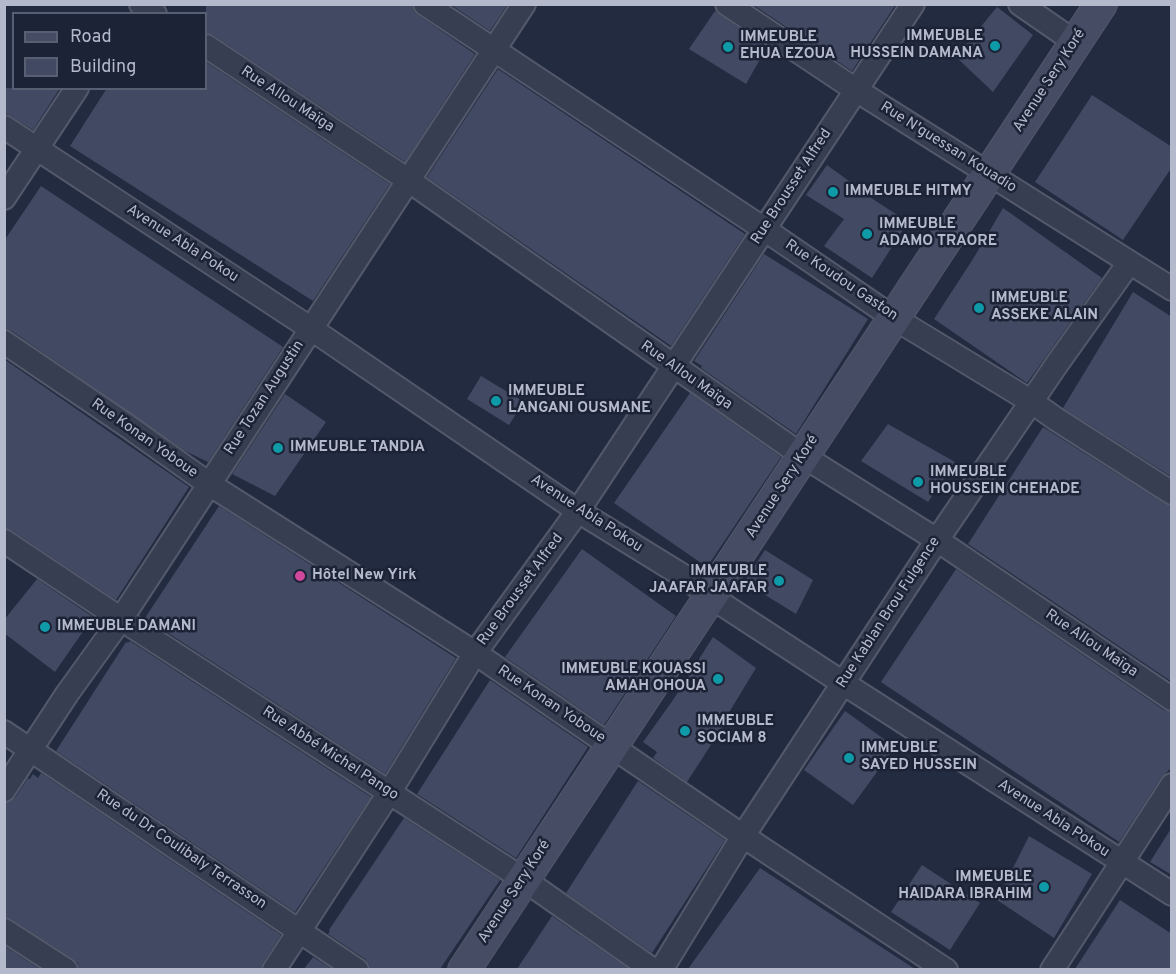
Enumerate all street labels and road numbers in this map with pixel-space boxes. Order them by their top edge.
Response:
street label: Avenue Sery Koré [1010,26,1090,136]
street label: Rue Allou Maïga [237,63,337,137]
street label: Rue N'guessan Kouadio [876,99,1020,197]
street label: Rue Brousset Alfred [748,126,836,248]
street label: Avenue Abla Pokou [123,201,241,287]
street label: Rue Koudou Gaston [781,237,901,325]
street label: Rue Tozan Augustin [221,337,309,459]
street label: Rue Allou Maïga [637,338,735,414]
street label: Rue Konan Yoboue [87,395,201,483]
street label: Avenue Sery Koré [743,432,823,542]
street label: Avenue Abla Pokou [527,471,645,557]
street label: Rue Brousset Alfred [474,530,568,650]
street label: Rue Kablan Brou Fulgence [833,534,945,692]
street label: Rue Allou Maïga [1041,606,1141,682]
street label: Rue Konan Yoboue [494,662,608,748]
street label: Rue Abbé Michel Pango [259,703,401,805]
street label: Avenue Abla Pokou [994,776,1112,862]
street label: Rue du Dr Coulibaly Terrasson [92,786,270,914]
street label: Avenue Sery Koré [475,837,555,947]

